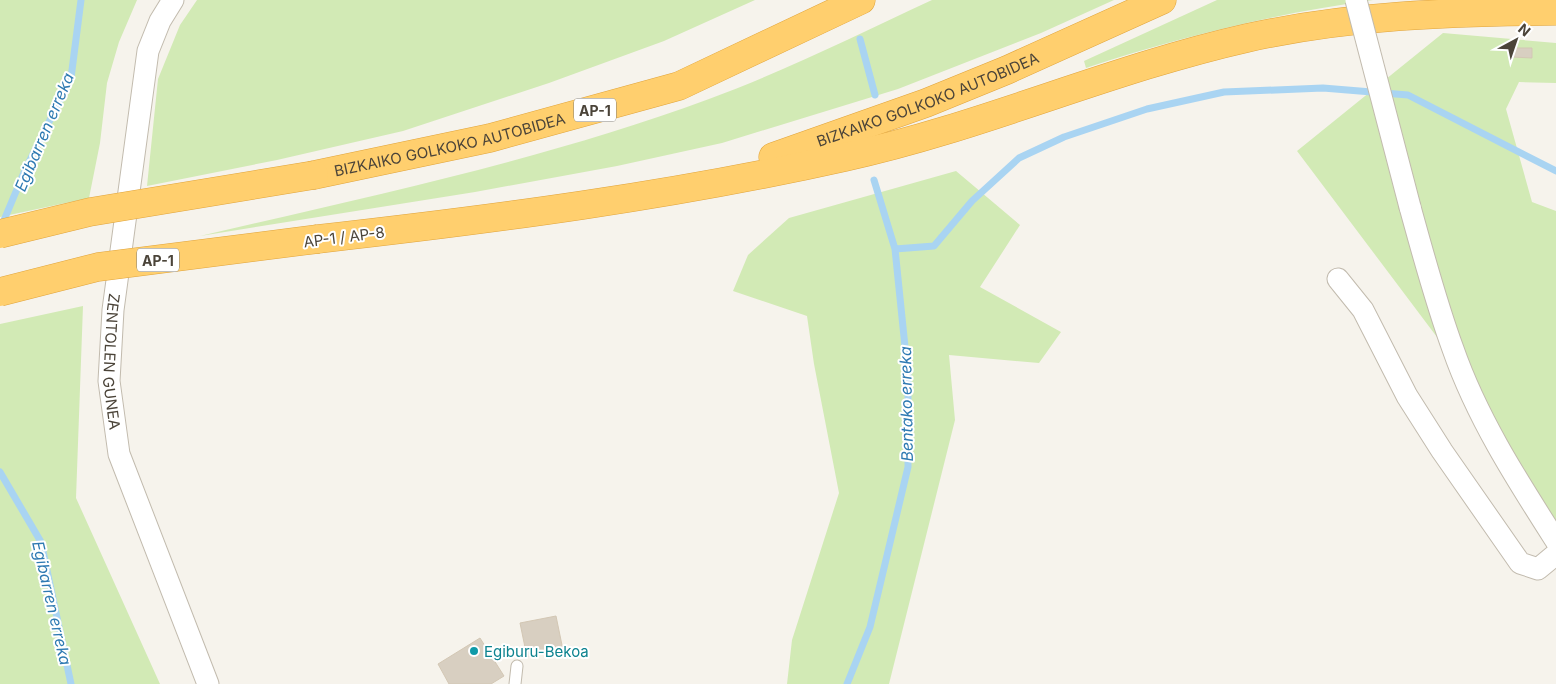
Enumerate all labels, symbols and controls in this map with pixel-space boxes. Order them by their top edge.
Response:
north arrow [1491,15,1541,65]
text: N [1515,20,1534,40]
street label: BIZKAIKO GOLKOKO AUTOBIDEA [814,48,1042,150]
water label: Egibarren erreka [10,70,78,194]
road number: AP-1 [574,98,616,122]
street label: BIZKAIKO GOLKOKO AUTOBIDEA [332,108,567,180]
street label: AP-1 / AP-8 [302,223,386,251]
road number: AP-1 [137,248,179,272]
street label: ZENTOLEN GUNEA [99,292,125,431]
water label: Bentako erreka [895,346,917,462]
water label: Egibarren erreka [28,539,76,667]
place label: Egiburu-Bekoa [484,642,589,661]
marker: Egiburu-Bekoa [468,645,480,657]

